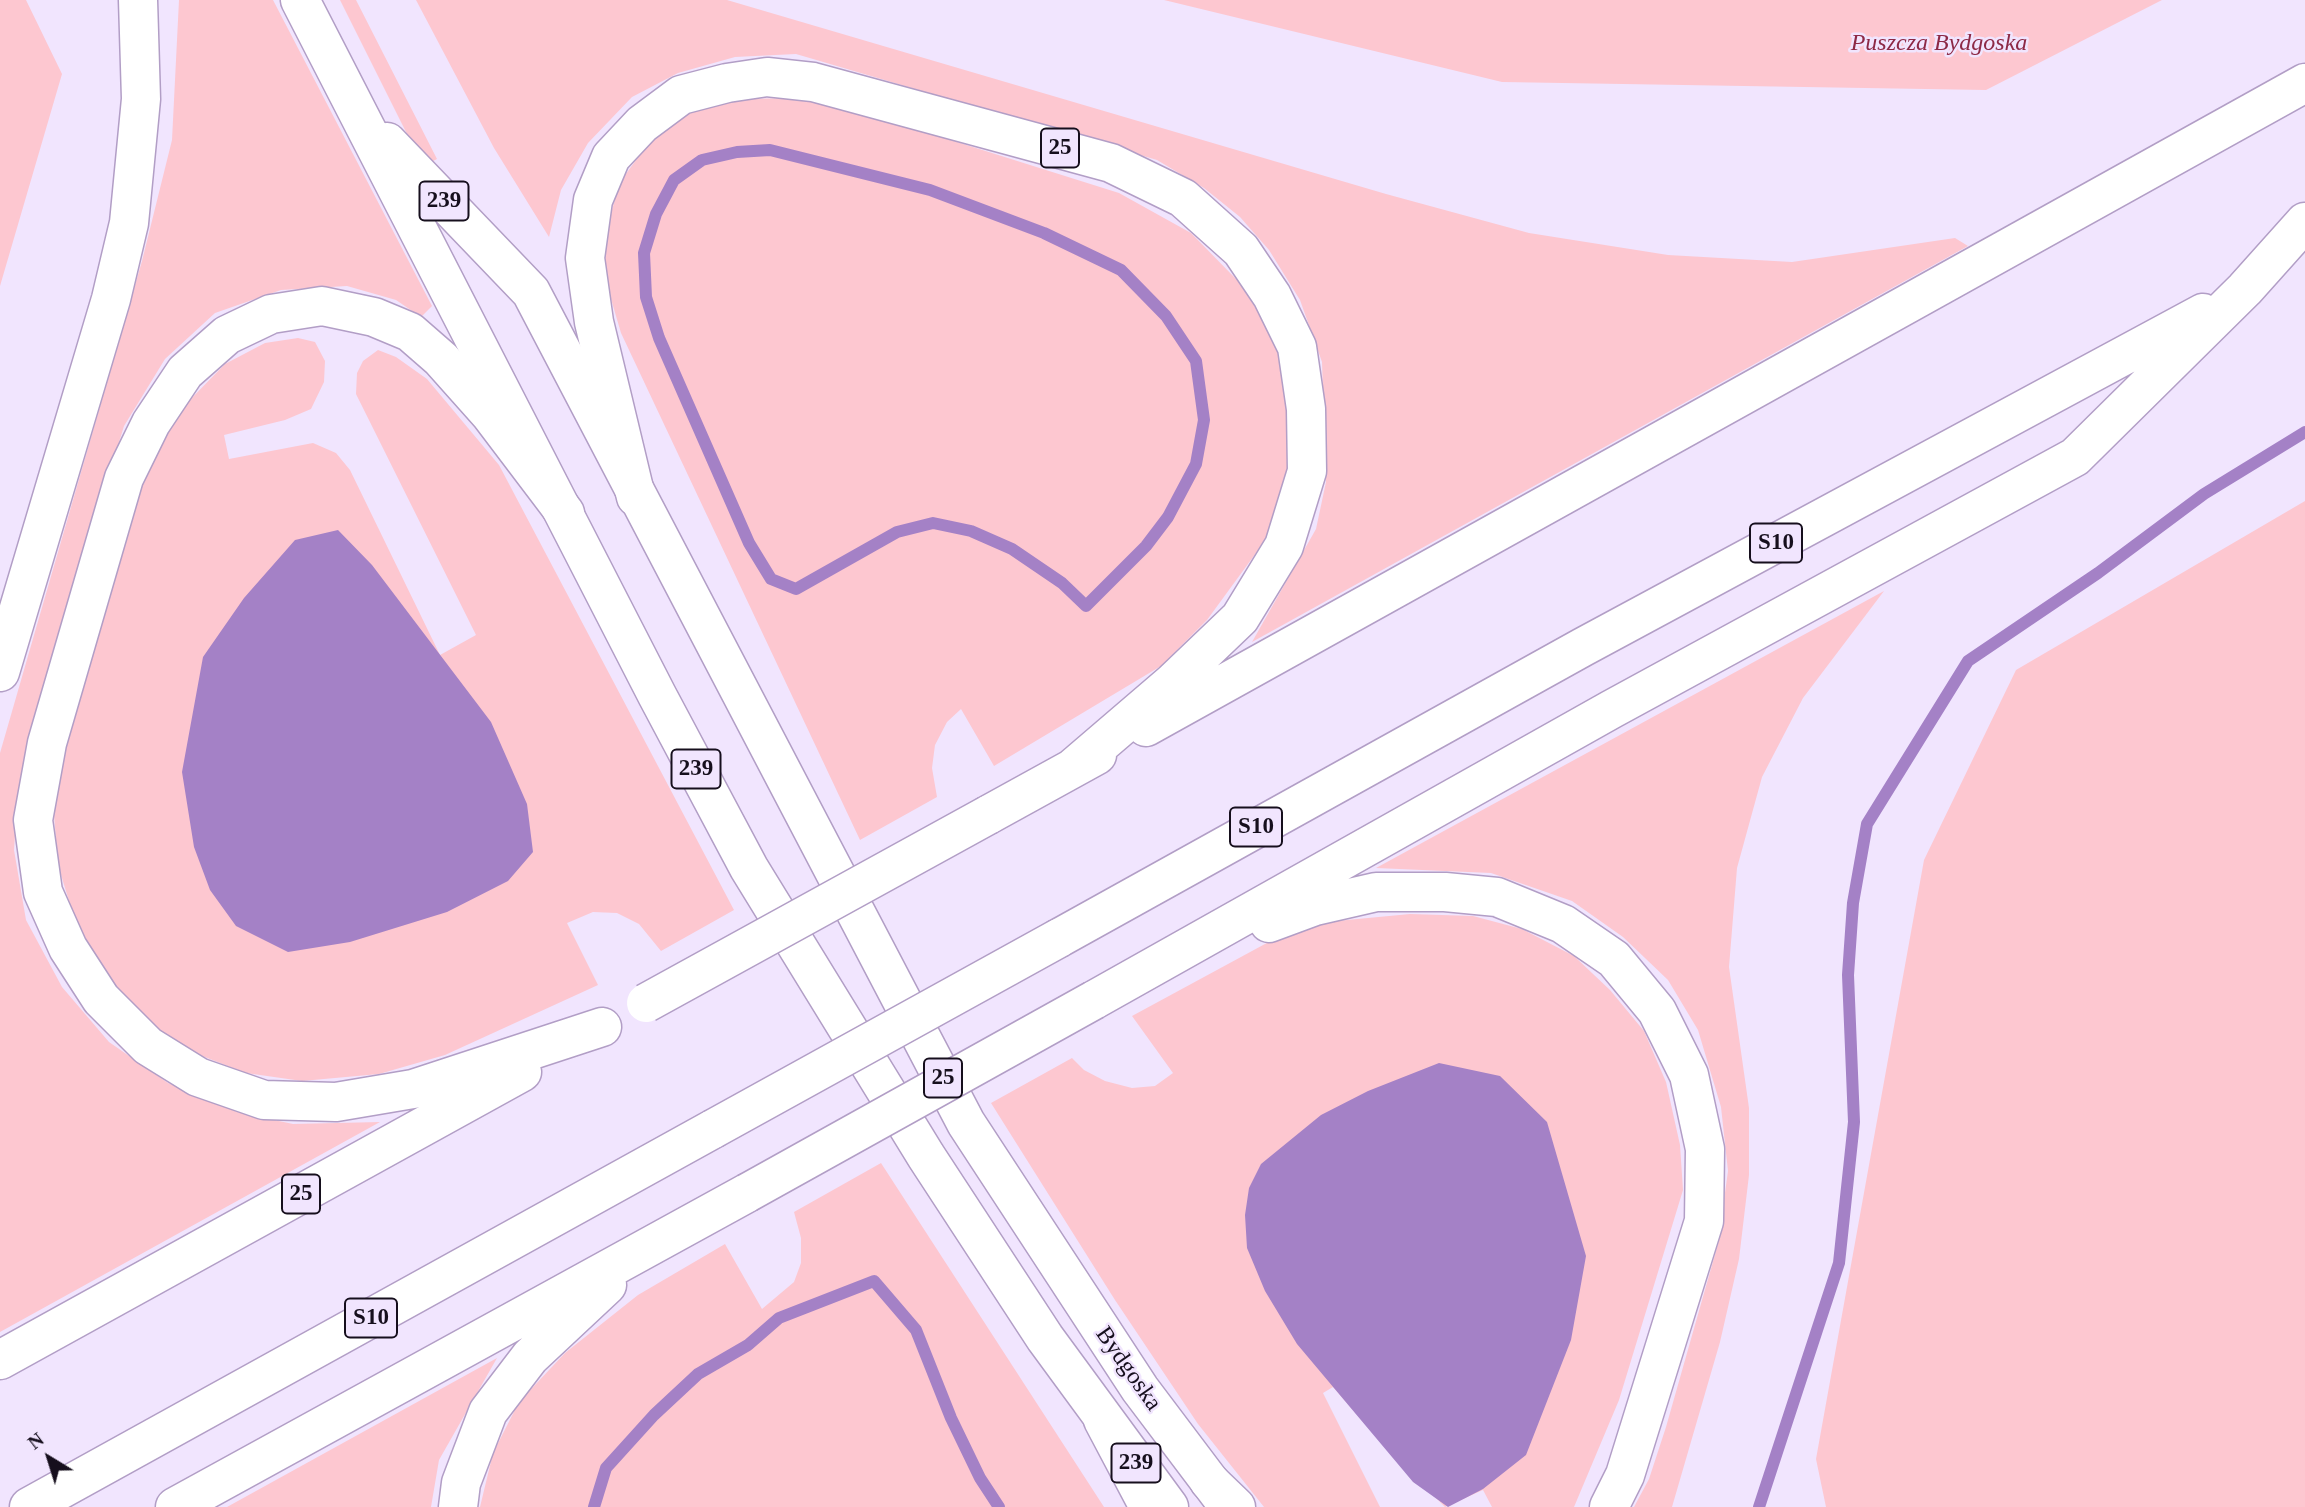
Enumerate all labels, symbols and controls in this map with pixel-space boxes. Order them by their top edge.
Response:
park label: Puszcza Bydgoska [1851,30,2027,58]
road number: 25 [1041,128,1079,168]
road number: 239 [420,182,468,220]
road number: S10 [1750,524,1802,562]
road number: 239 [672,750,720,789]
road number: S10 [1230,807,1282,846]
road number: 25 [924,1058,962,1098]
road number: 25 [282,1175,320,1214]
road number: S10 [345,1298,397,1338]
street label: Bydgoska [1089,1321,1167,1417]
north arrow [14,1423,84,1493]
text: N [24,1429,48,1454]
road number: 239 [1112,1444,1160,1482]

